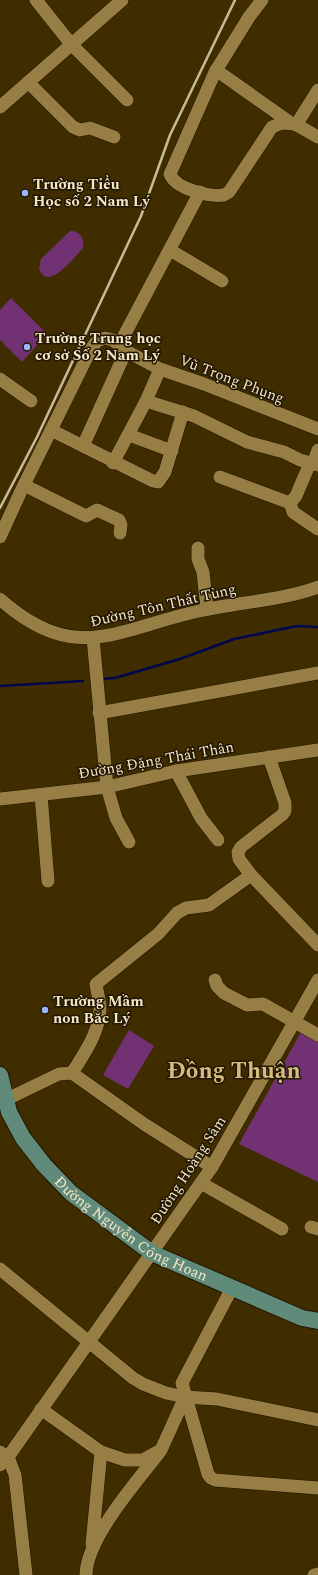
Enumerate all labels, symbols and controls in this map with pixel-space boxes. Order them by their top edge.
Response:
place label: Trường Tiểu Học số 2 Nam Lý [33,173,151,213]
marker: Trường Tiểu Học số 2 Nam Lý [20,188,30,198]
place label: Trường Trung học cơ sở Số 2 Nam Lý [35,327,161,367]
marker: Trường Trung học cơ sở Số 2 Nam Lý [22,342,32,352]
street label: Vũ Trọng Phụng [176,349,288,410]
street label: Đường Tôn Thất Tùng [88,578,238,633]
street label: Đường Đặng Thái Thân [76,735,236,786]
place label: Trường Mầm non Băc Lý [53,990,144,1030]
marker: Trường Mầm non Băc Lý [40,1005,50,1015]
district label: Đồng Thuận [167,1054,301,1089]
street label: Đường Hoàng Sâm [145,1111,232,1229]
street label: Đường Nguyễn Công Hoan [49,1171,211,1288]

